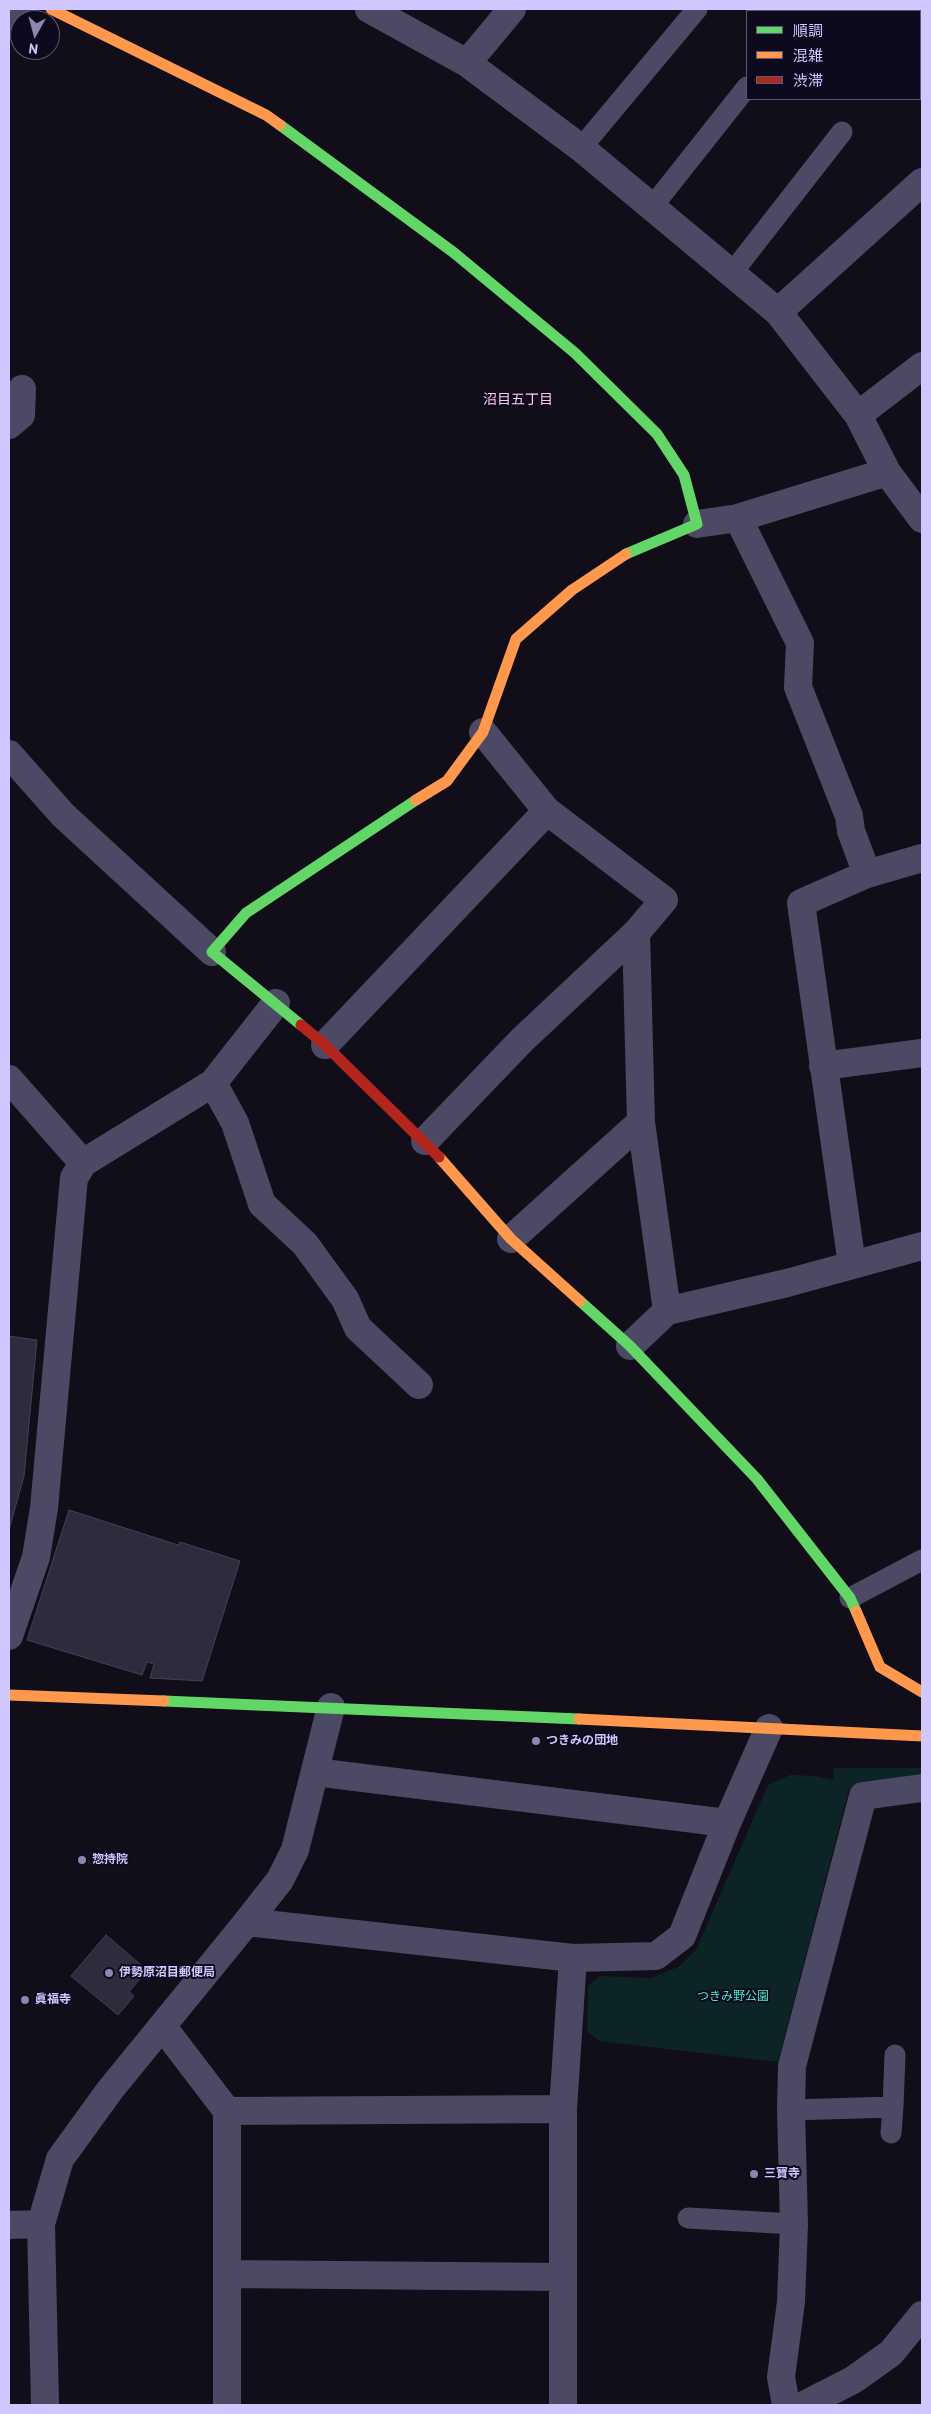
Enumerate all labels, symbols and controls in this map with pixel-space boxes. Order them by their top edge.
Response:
north arrow [10,10,60,60]
legend [746,10,921,100]
text: 順調 [793,21,823,40]
text: N [28,39,39,58]
text: 混雑 [793,46,823,65]
text: 渋滞 [793,71,823,90]
district label: 沼目五丁目 [483,392,553,408]
place label: つきみの団地 [546,1734,618,1748]
marker: つきみの団地 [530,1735,542,1747]
place label: 惣持院 [92,1853,128,1867]
marker: 惣持院 [76,1854,88,1866]
place label: 伊勢原沼目郵便局 [119,1966,215,1980]
marker: 伊勢原沼目郵便局 [103,1967,115,1979]
park label: つきみ野公園 [697,1990,769,2004]
place label: 眞福寺 [35,1993,71,2007]
marker: 眞福寺 [19,1994,31,2006]
place label: 三寶寺 [764,2167,800,2181]
marker: 三寶寺 [748,2168,760,2180]

